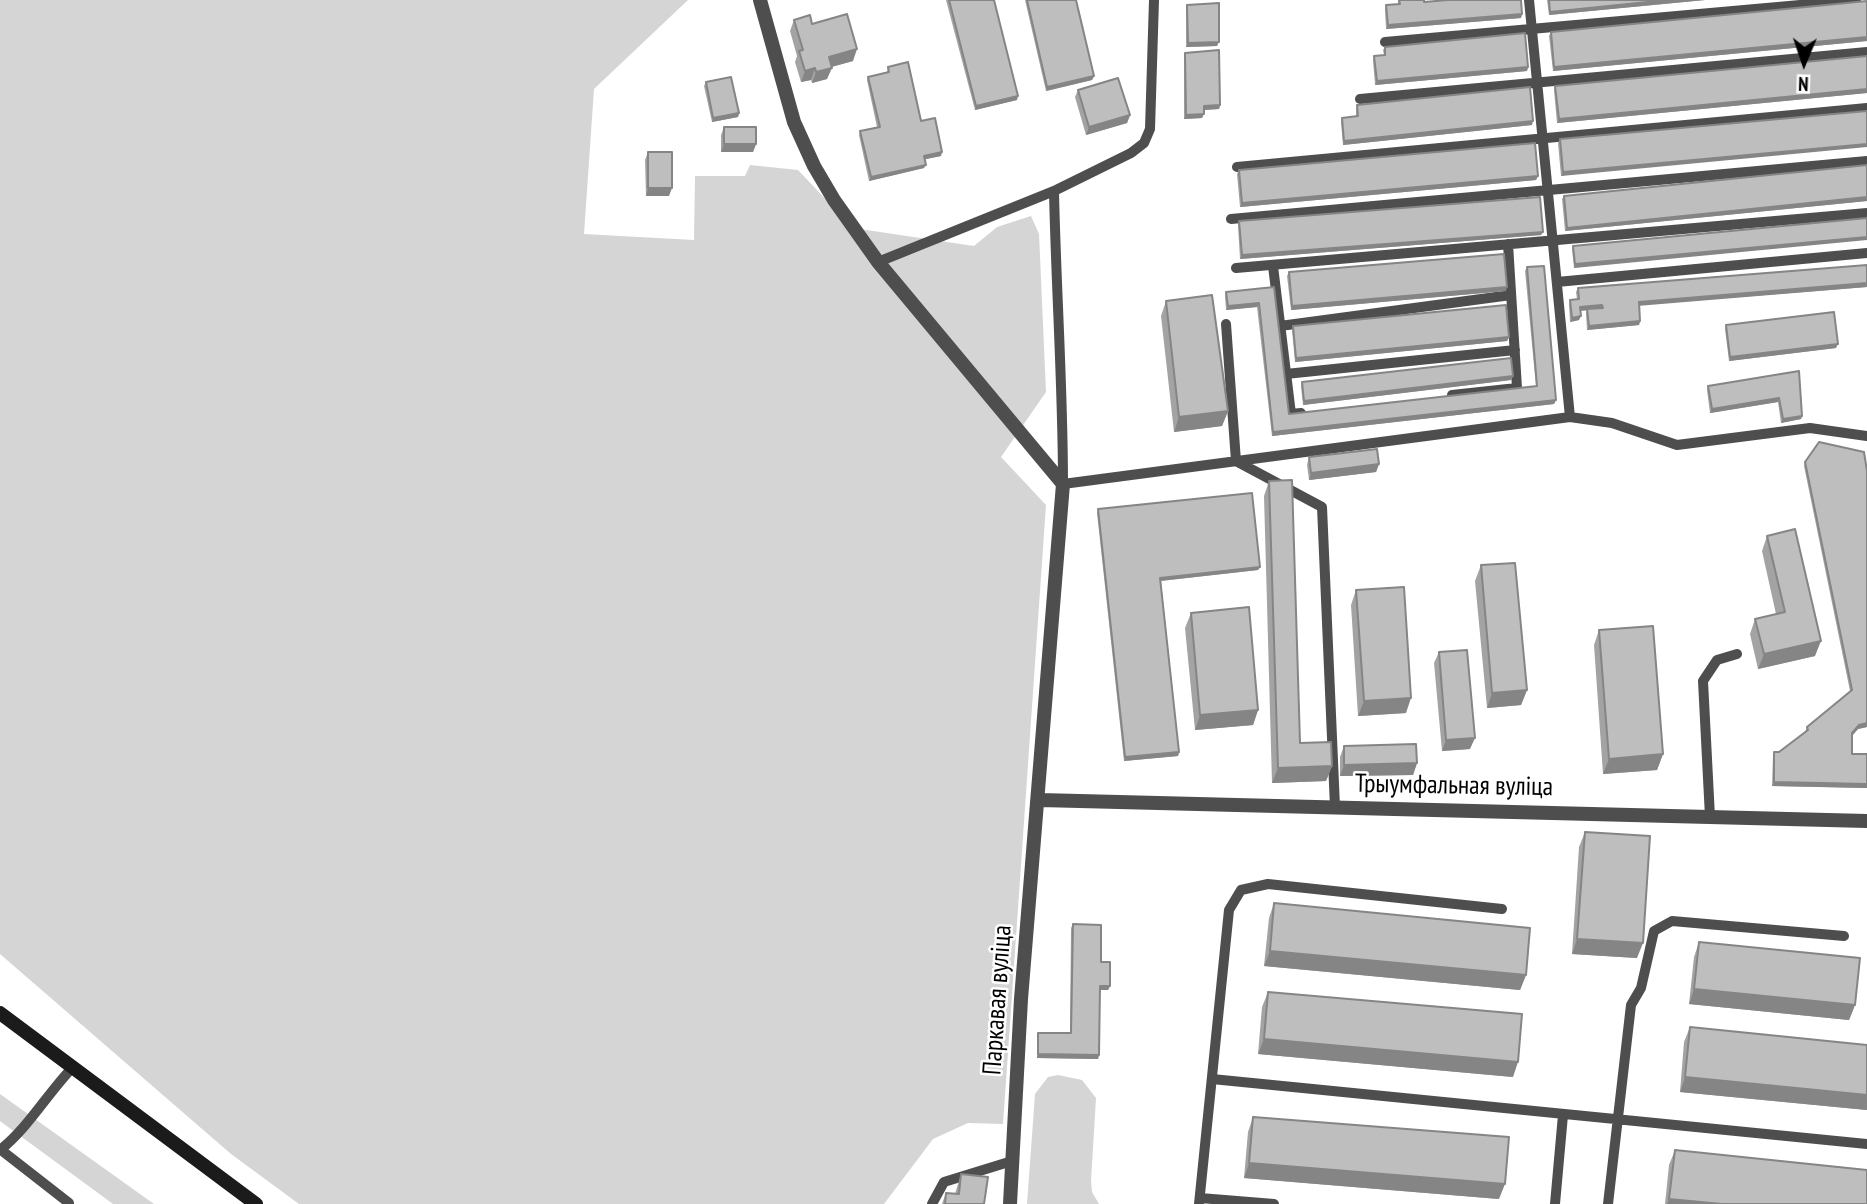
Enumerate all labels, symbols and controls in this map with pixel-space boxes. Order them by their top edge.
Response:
north arrow [1769,28,1839,98]
text: N [1798,72,1809,96]
street label: Трыумфальная вуліца [1355,769,1553,803]
street label: Паркавая вуліца [977,924,1019,1076]

